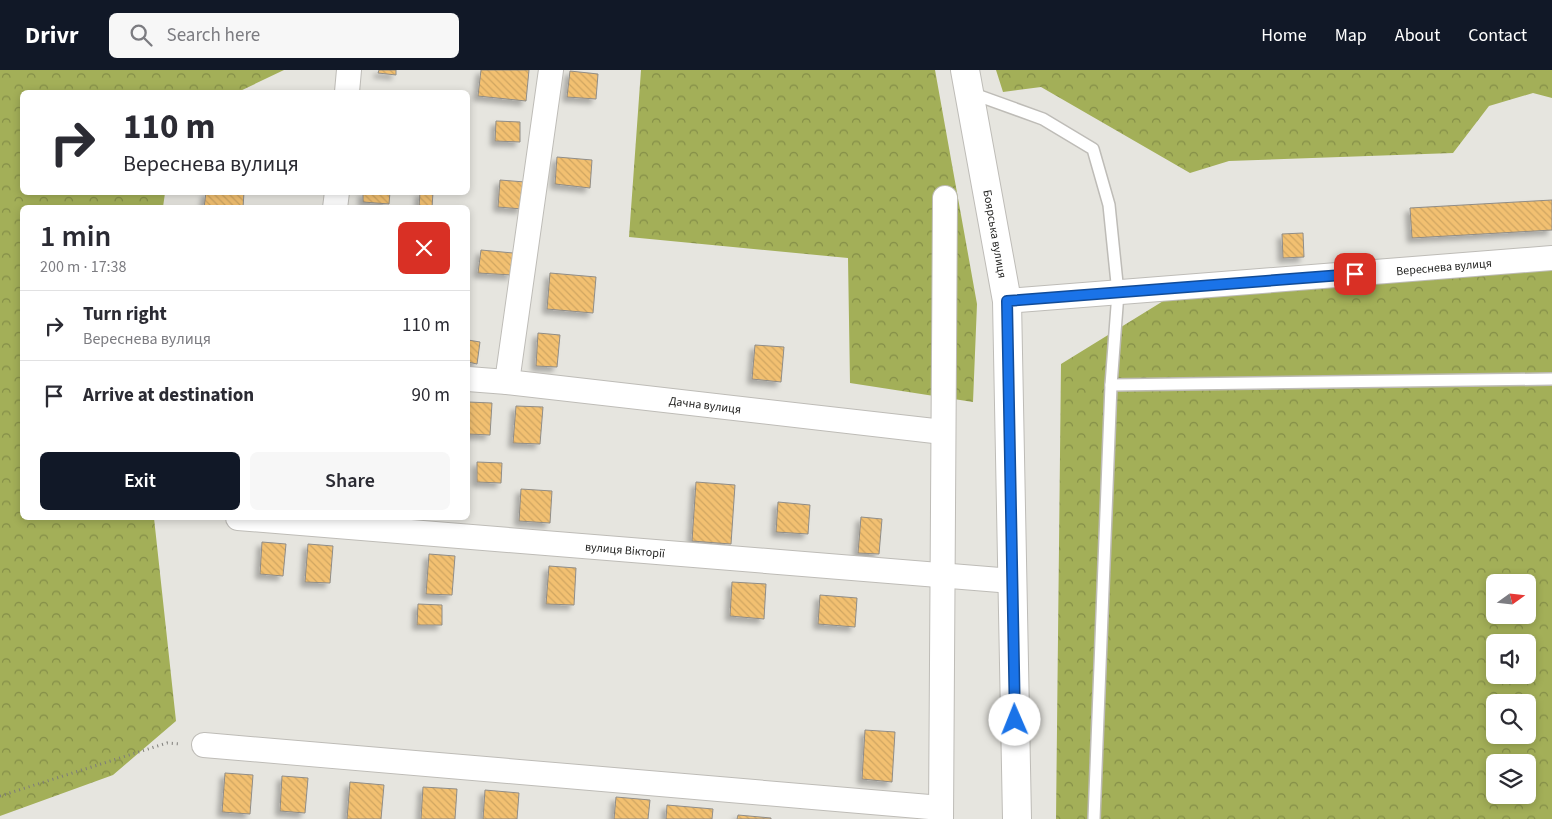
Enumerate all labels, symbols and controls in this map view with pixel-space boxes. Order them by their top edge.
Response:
search box [109,13,459,58]
text: Drivr [25,18,79,53]
icon: search [127,21,155,49]
text: Search here [167,22,260,49]
text: Home [1261,23,1307,48]
text: Map [1335,23,1367,48]
text: About [1395,23,1440,48]
text: Contact [1468,23,1527,48]
text: 110 m [123,102,215,152]
icon: right [40,110,105,175]
text: Вереснева вулиця [123,148,299,180]
street label: Боярська вулиця [978,189,1011,280]
text: 1 min [40,215,111,258]
button: close [398,222,450,274]
pin [1334,253,1376,295]
street label: Вереснева вулиця [1396,255,1493,280]
text: 200 m · 17:38 [40,256,127,278]
icon: arrive [1341,260,1369,288]
text: Turn right [83,301,167,328]
icon: right [40,312,68,340]
text: 110 m [402,312,450,339]
text: Вереснева вулиця [83,328,211,350]
icon: arrive [40,382,68,410]
text: Arrive at destination [83,382,254,409]
text: 90 m [412,382,450,409]
street label: Дачна вулиця [668,393,742,418]
button: Exit [40,452,240,510]
button: Share [250,452,450,510]
street label: вулиця Вікторії [584,539,666,562]
north arrow [1486,574,1536,624]
map controls [1486,574,1536,804]
button: sound [1486,634,1536,684]
position arrow [988,693,1040,745]
button: search [1486,694,1536,744]
button: layers [1486,754,1536,804]

